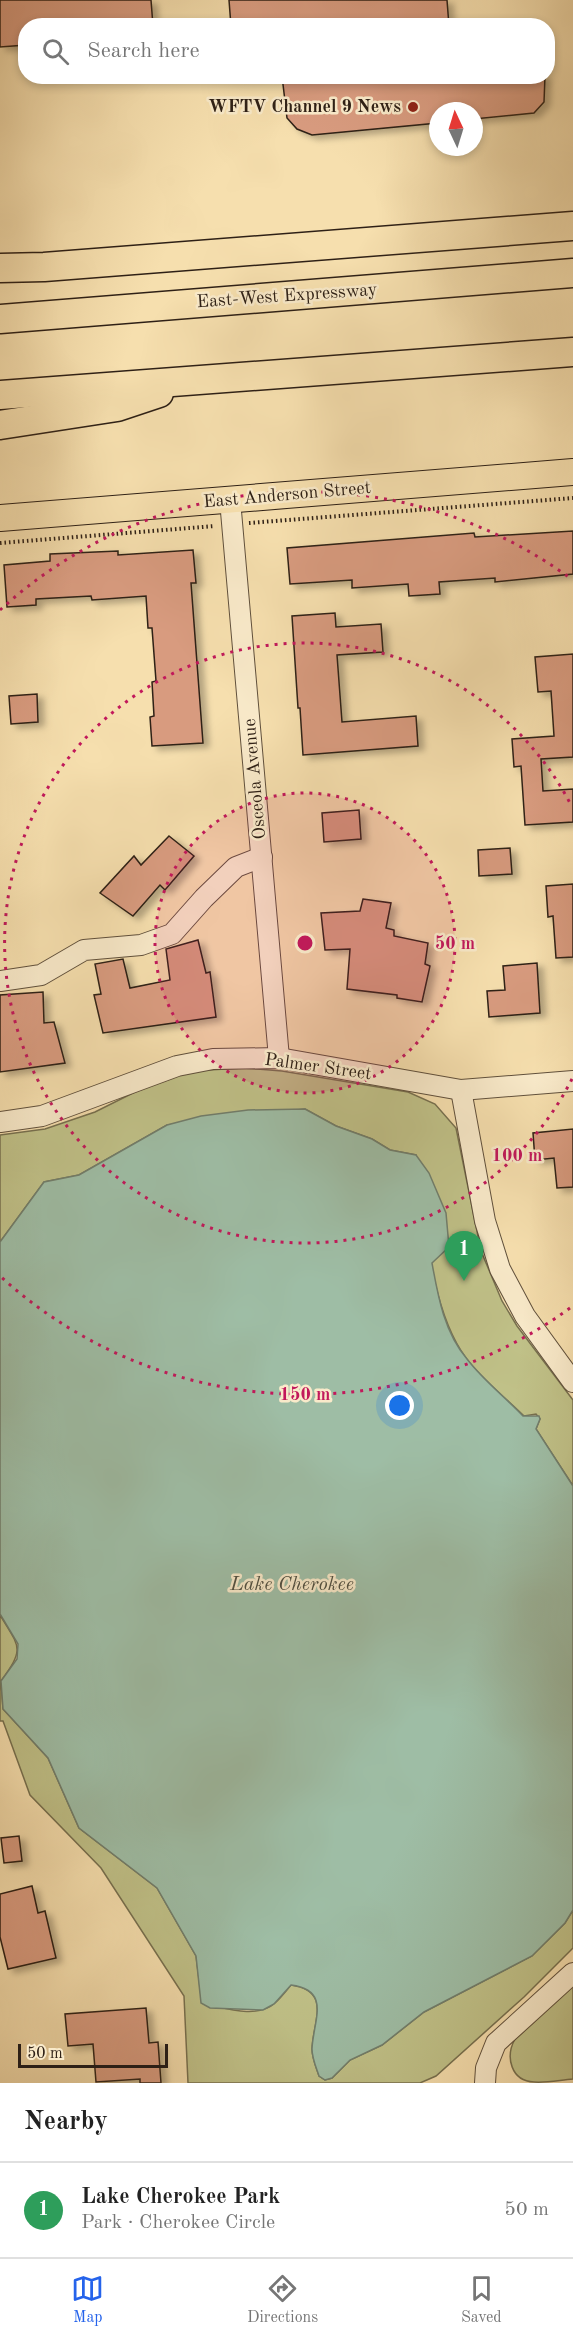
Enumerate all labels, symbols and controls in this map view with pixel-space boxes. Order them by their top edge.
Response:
search box [18,18,555,84]
icon: search [39,35,72,68]
text: Search here [87,40,200,62]
place label: WFTV Channel 9 News [208,98,401,116]
marker: WFTV Channel 9 News [406,100,420,114]
north arrow [429,102,483,156]
street label: East-West Expressway [196,281,378,311]
street label: East Anderson Street [202,479,372,511]
street label: Osceola Avenue [241,718,269,840]
centre of rings [295,933,315,953]
text: 50 m [435,935,475,953]
street label: Palmer Street [263,1051,373,1083]
text: 100 m [492,1147,542,1165]
pin: 1 [444,1232,484,1281]
text: 150 m [280,1386,330,1404]
your location [385,1391,414,1420]
water label: Lake Cherokee [229,1575,354,1595]
scale bar [18,2041,168,2068]
text: 50 m [27,2046,63,2062]
text: Nearby [24,2109,108,2135]
text: Lake Cherokee Park [81,2186,280,2208]
text: 1 [38,2200,49,2220]
text: 50 m [504,2200,549,2220]
text: Park · Cherokee Circle [81,2213,275,2233]
tab: Map [71,2272,104,2328]
tab: Directions [247,2272,318,2328]
tab: Saved [461,2272,502,2328]

